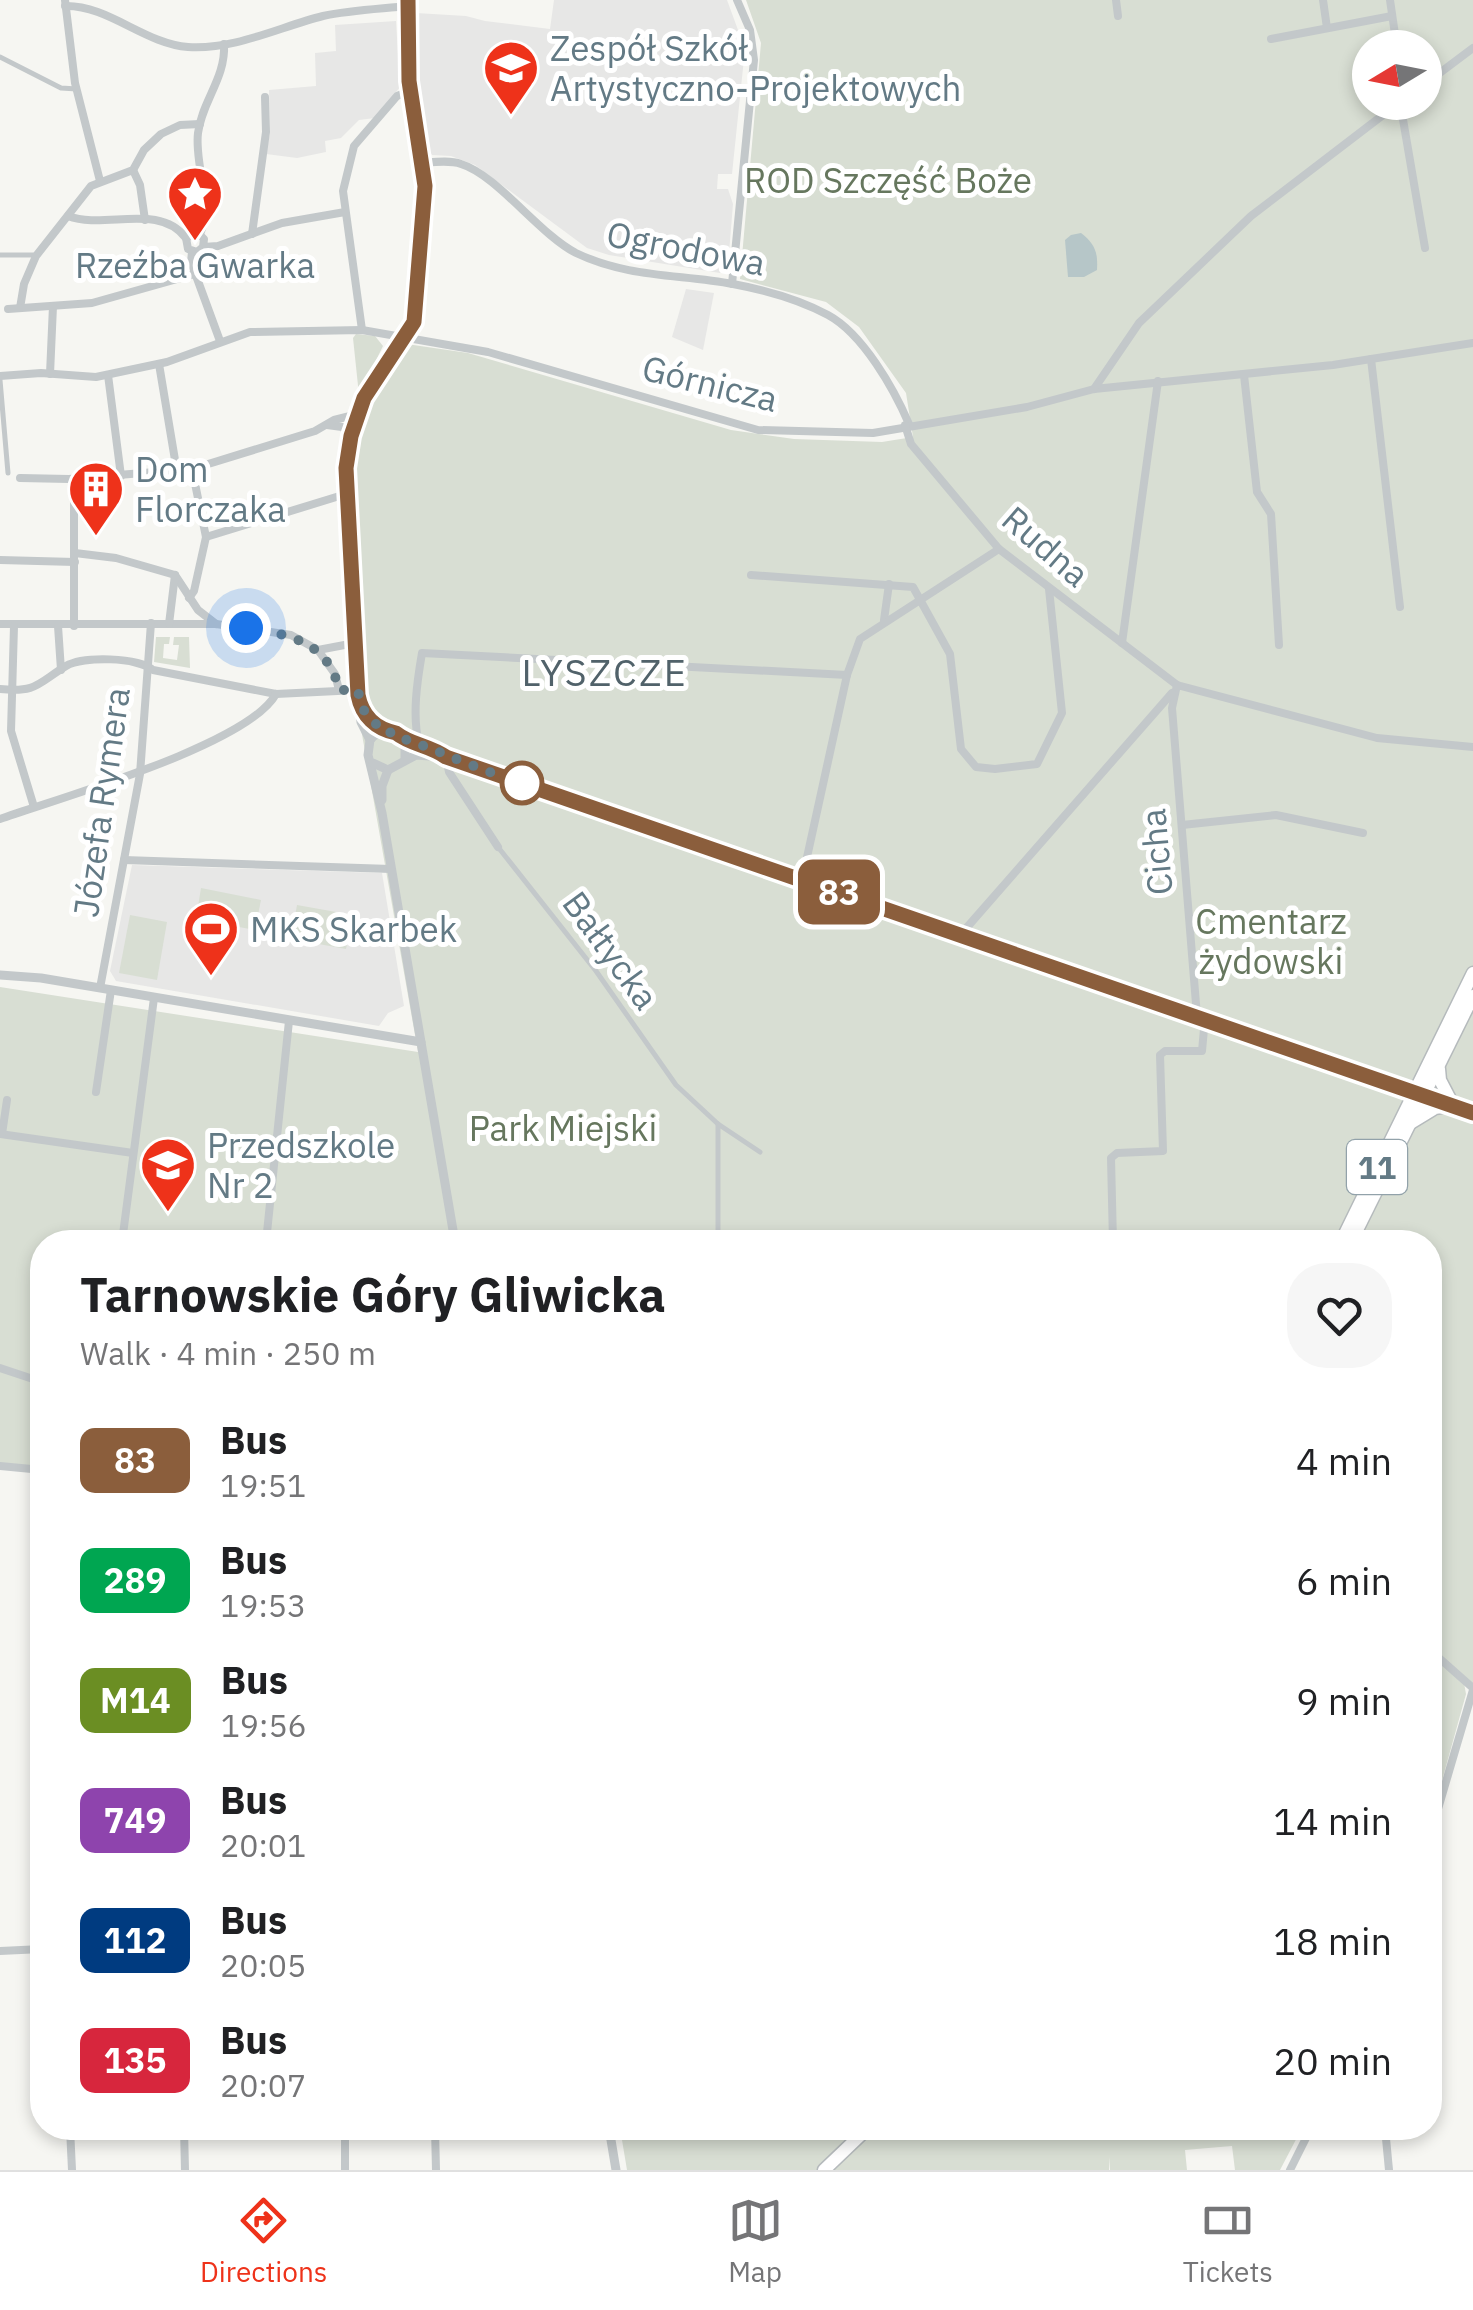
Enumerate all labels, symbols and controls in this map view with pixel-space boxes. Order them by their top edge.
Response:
place label: Zespół Szkół Artystyczno-Projektowych [550,25,961,111]
north arrow [1352,30,1442,120]
map controls [1352,30,1442,120]
school or university icon: Zespół Szkół Artystyczno-Projektowych [481,38,541,117]
park label: ROD Szczęść Boże [744,157,1032,203]
place icon: Rzeźba Gwarka [165,164,225,243]
street label: Ogrodowa [603,210,769,286]
place label: Rzeźba Gwarka [75,242,315,288]
street label: Górnicza [638,344,782,422]
place label: Dom Florczaka [135,446,286,532]
building icon: Dom Florczaka [66,459,126,538]
street label: Rudna [993,495,1099,597]
your location [221,603,271,653]
district label: LYSZCZE [522,647,688,696]
street label: Józefa Rymera [62,684,140,920]
unlabelled marker [501,762,543,804]
street label: Cicha [1129,807,1183,897]
line badge: 83 [794,860,884,924]
text: 83 [818,869,860,915]
street label: Bałtycka [553,882,669,1018]
park label: Cmentarz żydowski [1195,898,1347,984]
sports icon: MKS Skarbek [181,899,241,978]
place label: MKS Skarbek [250,906,457,952]
park label: Park Miejski [469,1105,657,1151]
place label: Przedszkole Nr 2 [207,1122,395,1208]
school or university icon: Przedszkole Nr 2 [138,1135,198,1214]
road number: 11 [1347,1140,1407,1194]
text: Tarnowskie Góry Gliwicka [80,1263,666,1325]
button: heart [1287,1263,1392,1368]
text: Walk · 4 min · 250 m [80,1332,376,1374]
text: Bus [220,1415,287,1464]
text: 4 min [1296,1436,1392,1485]
text: 83 [114,1437,156,1483]
text: 19:51 [220,1464,306,1506]
text: Bus [220,1535,287,1584]
text: 6 min [1296,1556,1392,1605]
text: 289 [103,1557,167,1603]
text: 19:53 [220,1584,306,1626]
text: Bus [221,1655,288,1704]
text: 9 min [1296,1676,1392,1725]
text: M14 [100,1677,171,1723]
text: 19:56 [221,1704,307,1746]
text: Bus [220,1775,287,1824]
text: 14 min [1273,1796,1392,1845]
text: 749 [103,1797,167,1843]
text: 20:01 [220,1824,306,1866]
text: Bus [220,1895,287,1944]
text: 18 min [1273,1916,1392,1965]
text: 112 [103,1917,167,1963]
text: 20:05 [220,1944,306,1986]
text: Bus [220,2015,287,2064]
text: 20 min [1273,2036,1392,2085]
text: 135 [103,2037,167,2083]
text: 20:07 [220,2064,306,2106]
tab: Directions [200,2193,327,2290]
tab: Map [728,2193,783,2290]
tab: Tickets [1183,2193,1273,2290]

